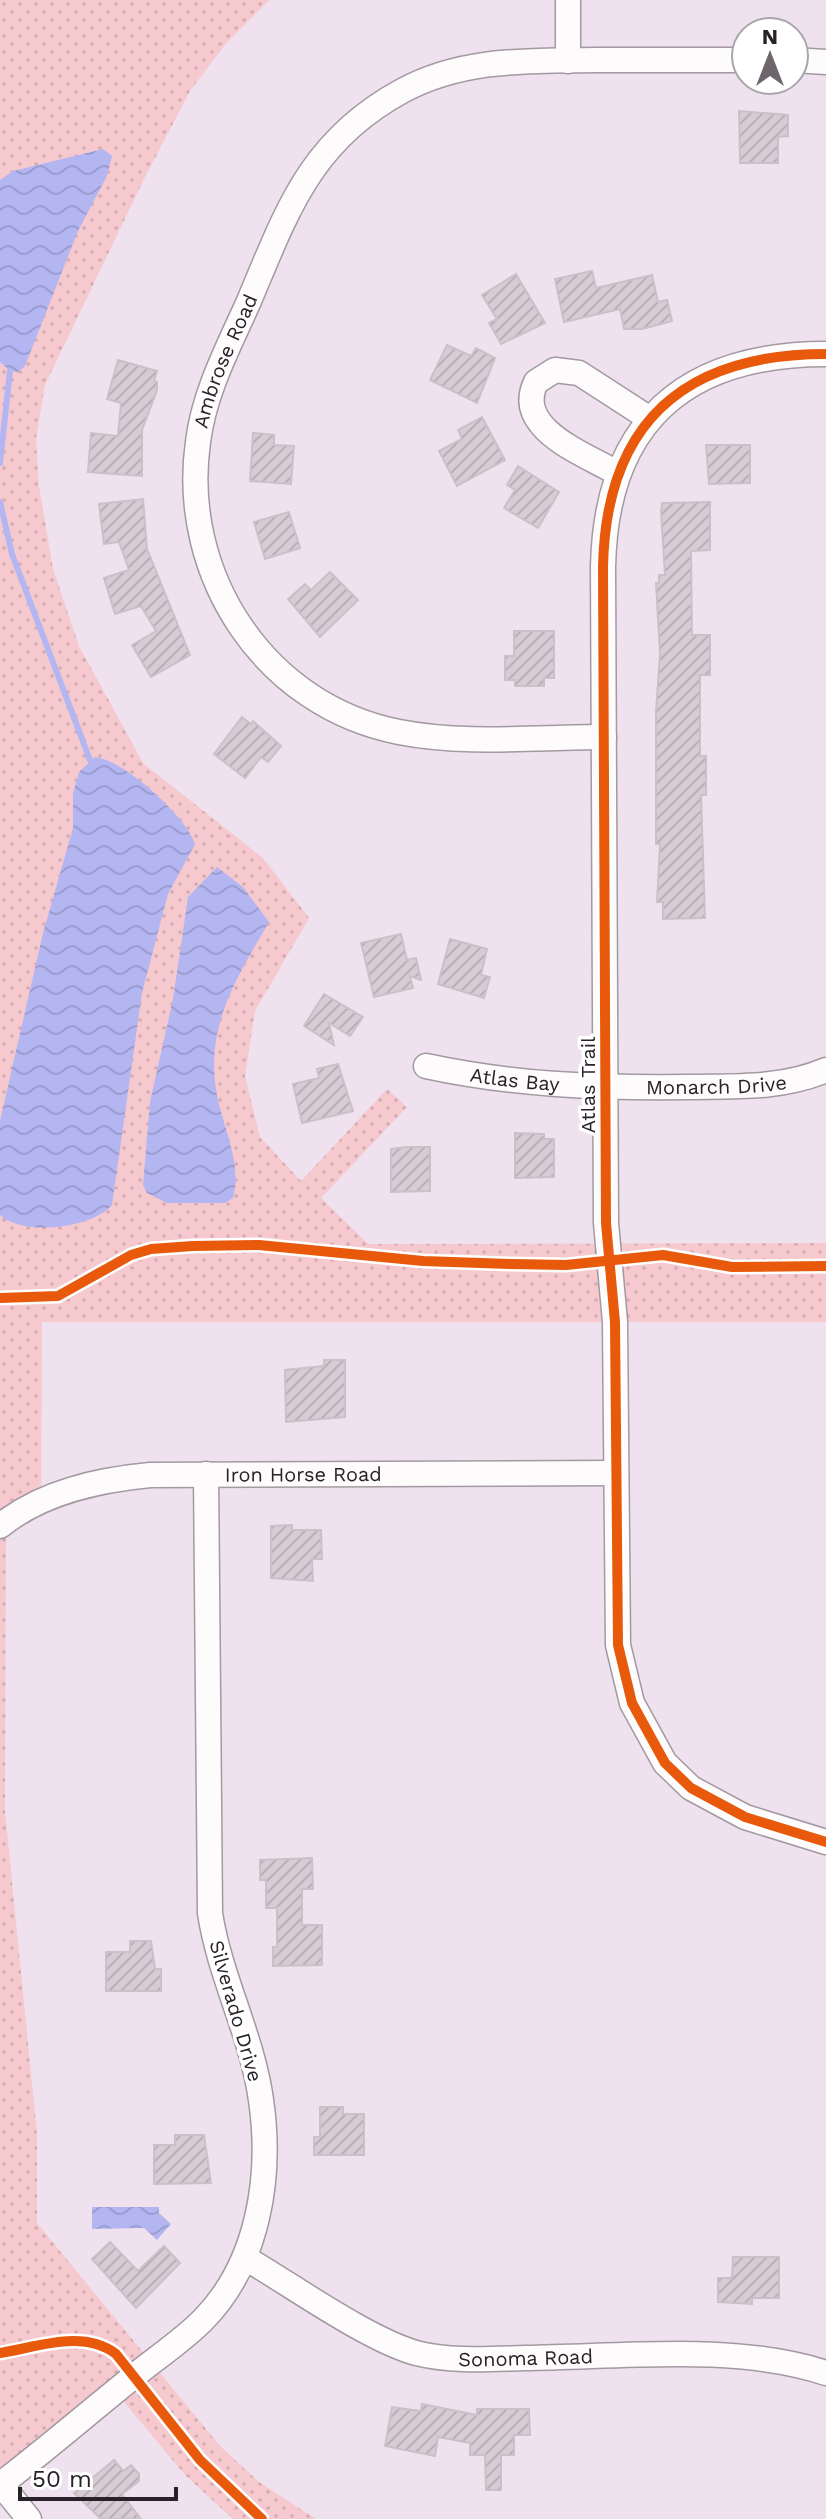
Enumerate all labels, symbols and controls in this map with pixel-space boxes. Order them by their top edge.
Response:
north arrow [730,16,810,96]
text: N [762,24,778,49]
street label: Ambrose Road [188,290,263,430]
street label: Atlas Trail [576,1037,600,1133]
street label: Atlas Bay [469,1062,561,1096]
street label: Monarch Drive [646,1070,789,1099]
street label: Iron Horse Road [225,1462,382,1487]
street label: Silverado Drive [204,1938,268,2084]
street label: Sonoma Road [458,2344,593,2371]
scale bar [20,2451,176,2501]
text: 50 m [32,2465,92,2493]

